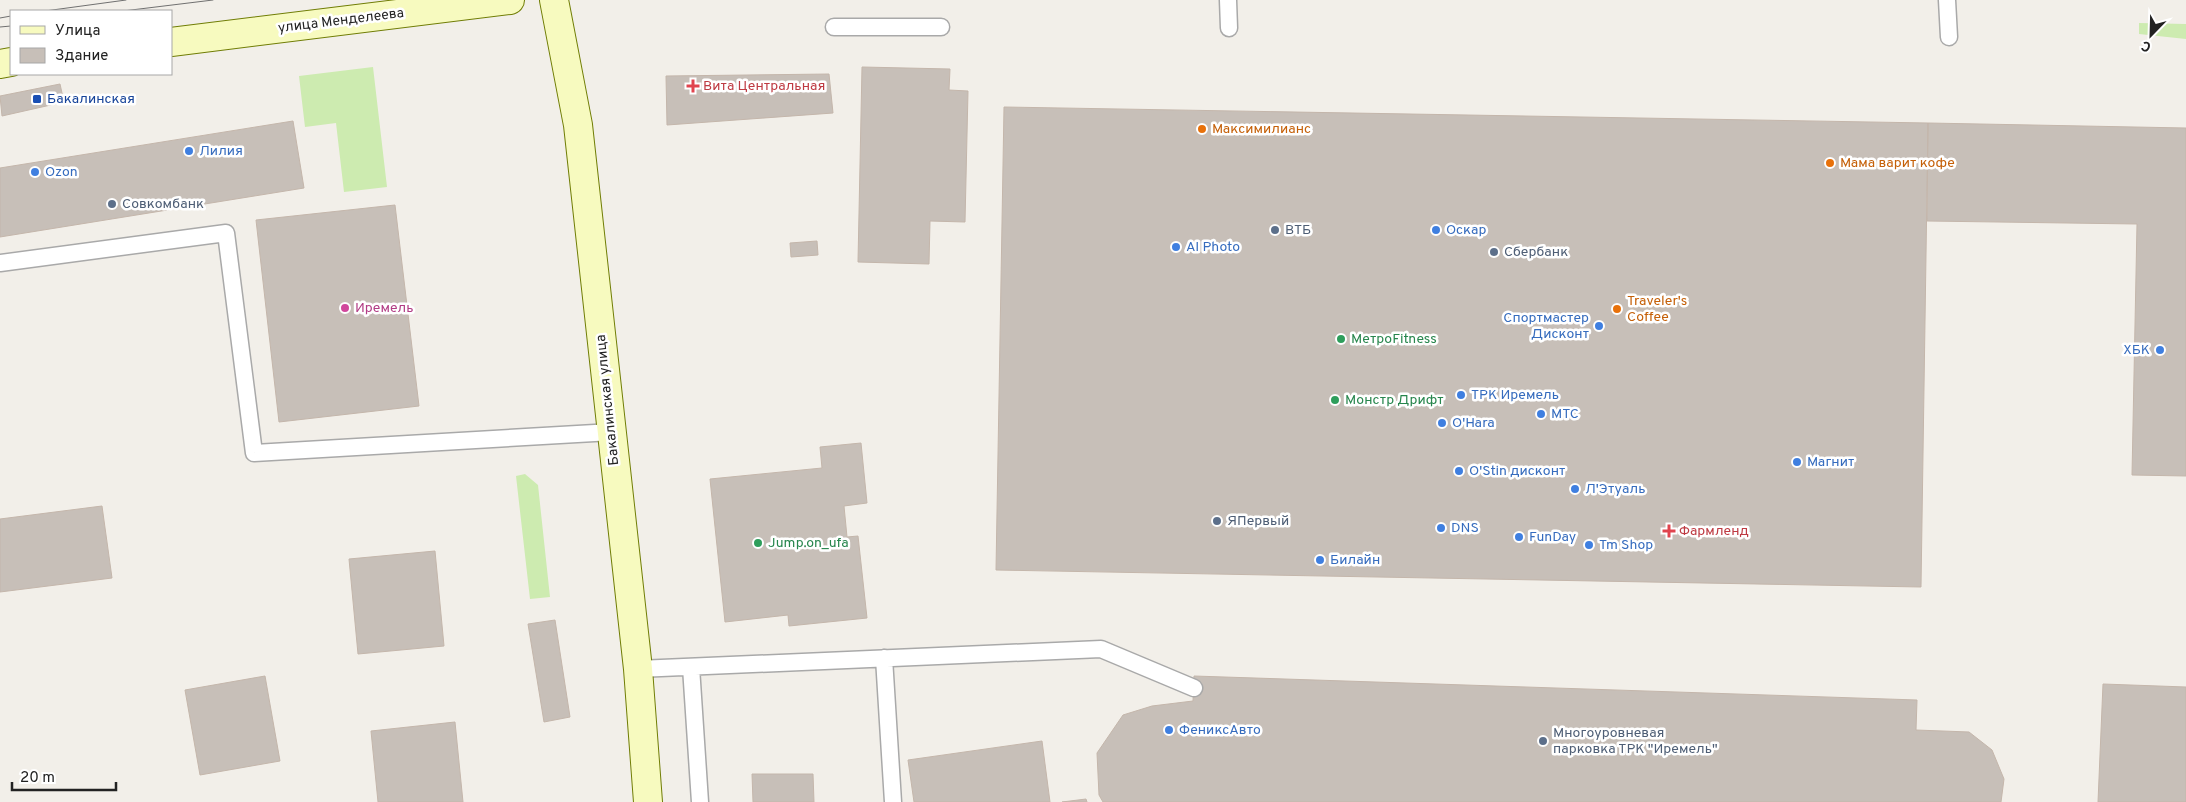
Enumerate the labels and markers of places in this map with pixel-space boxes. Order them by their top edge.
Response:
place label: Вита Центральная [703,78,825,95]
marker: Вита Центральная [687,80,699,92]
place label: Бакалинская [47,91,135,108]
marker: Бакалинская [31,93,43,105]
place label: Максимилианс [1212,121,1311,138]
marker: Максимилианс [1196,123,1208,135]
place label: Лилия [199,143,243,160]
marker: Лилия [183,145,195,157]
place label: Мама варит кофе [1840,155,1955,172]
marker: Мама варит кофе [1824,157,1836,169]
place label: Ozon [45,164,78,181]
marker: Ozon [29,166,41,178]
place label: Совкомбанк [122,196,204,213]
marker: Совкомбанк [106,198,118,210]
place label: ВТБ [1285,222,1311,239]
place label: Оскар [1446,222,1487,239]
marker: ВТБ [1269,224,1281,236]
marker: Оскар [1430,224,1442,236]
place label: AI Photo [1186,239,1240,256]
marker: AI Photo [1170,241,1182,253]
place label: Сбербанк [1504,244,1568,261]
marker: Сбербанк [1488,246,1500,258]
place label: Traveler's Coffee [1627,293,1687,326]
place label: Иремель [355,300,414,317]
marker: Иремель [339,302,351,314]
marker: Traveler's Coffee [1611,303,1623,315]
place label: Спортмастер Дисконт [1503,310,1589,343]
marker: Спортмастер Дисконт [1593,320,1605,332]
place label: МетроFitness [1351,331,1437,348]
marker: МетроFitness [1335,333,1347,345]
place label: ХБК [2123,342,2150,359]
marker: ХБК [2154,344,2166,356]
place label: ТРК Иремель [1471,387,1559,404]
marker: ТРК Иремель [1455,389,1467,401]
place label: Монстр Дрифт [1345,392,1444,409]
marker: Монстр Дрифт [1329,394,1341,406]
place label: МТС [1551,406,1579,423]
marker: МТС [1535,408,1547,420]
place label: O'Hara [1452,415,1495,432]
marker: O'Hara [1436,417,1448,429]
place label: Магнит [1807,454,1854,471]
marker: Магнит [1791,456,1803,468]
place label: O'Stin дисконт [1469,463,1565,480]
marker: O'Stin дисконт [1453,465,1465,477]
place label: Л'Этуаль [1585,481,1646,498]
marker: Л'Этуаль [1569,483,1581,495]
place label: ЯПервый [1227,513,1289,530]
marker: ЯПервый [1211,515,1223,527]
place label: DNS [1451,520,1479,537]
marker: DNS [1435,522,1447,534]
place label: Фармленд [1679,523,1749,540]
marker: Фармленд [1663,525,1675,537]
place label: FunDay [1529,529,1576,546]
marker: FunDay [1513,531,1525,543]
place label: Jump.on_ufa [768,535,849,552]
marker: Jump.on_ufa [752,537,764,549]
place label: Tm Shop [1599,537,1653,554]
marker: Tm Shop [1583,539,1595,551]
place label: Билайн [1330,552,1380,569]
marker: Билайн [1314,554,1326,566]
place label: ФениксАвто [1179,722,1261,739]
marker: ФениксАвто [1163,724,1175,736]
place label: Многоуровневая парковка ТРК "Иремель" [1553,725,1718,758]
marker: Многоуровневая парковка ТРК "Иремель" [1537,735,1549,747]

